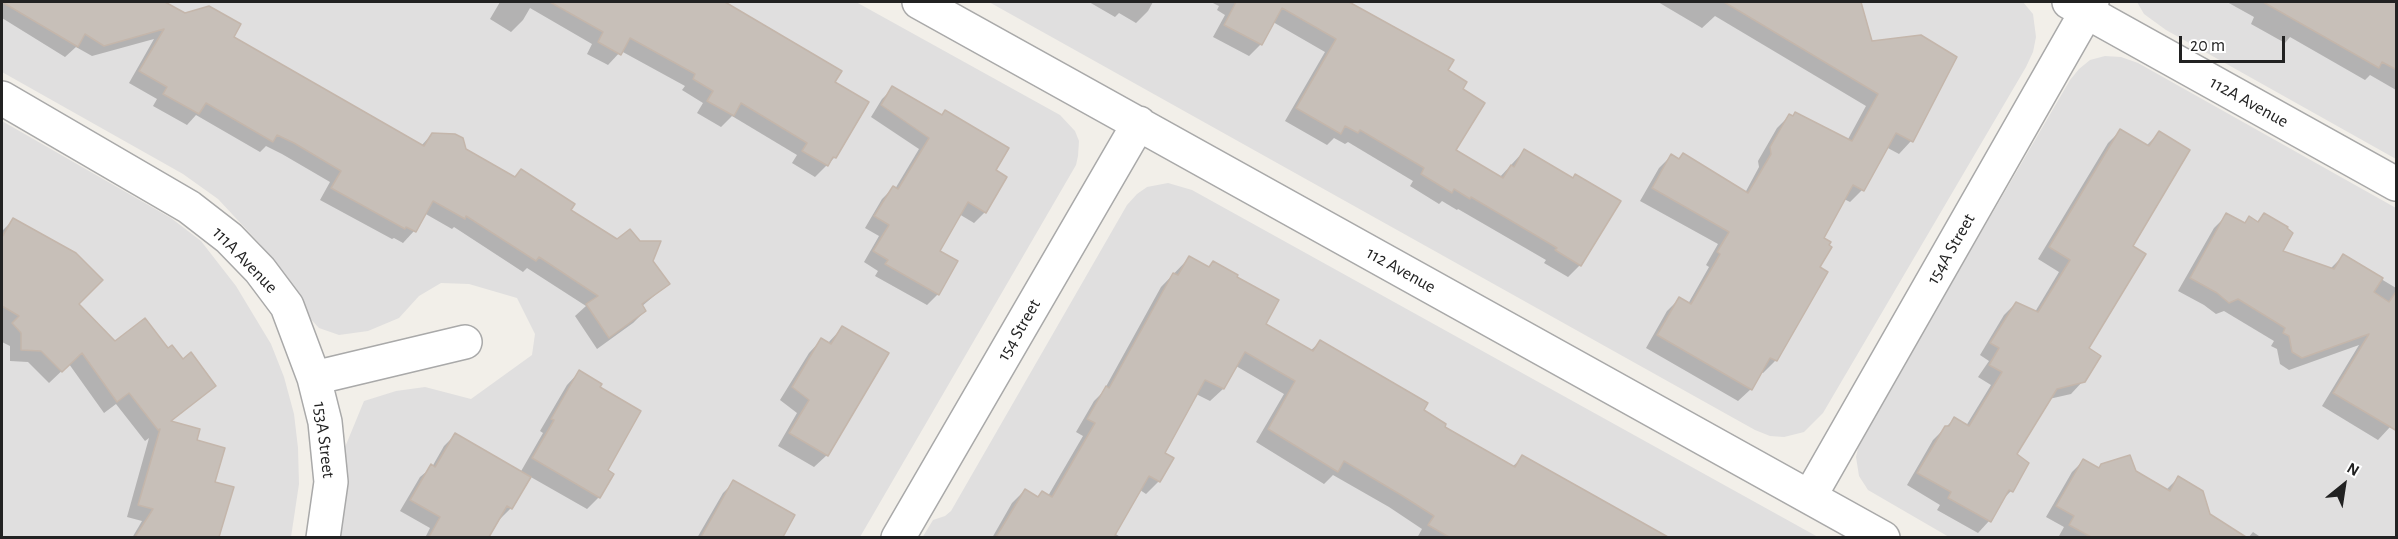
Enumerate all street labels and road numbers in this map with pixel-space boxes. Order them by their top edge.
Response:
street label: 112A Avenue [2206,72,2292,132]
street label: 154A Street [1922,210,1980,288]
street label: 111A Avenue [208,222,282,298]
street label: 112 Avenue [1363,242,1439,298]
street label: 154 Street [993,295,1045,365]
street label: 153A Street [309,401,339,479]

